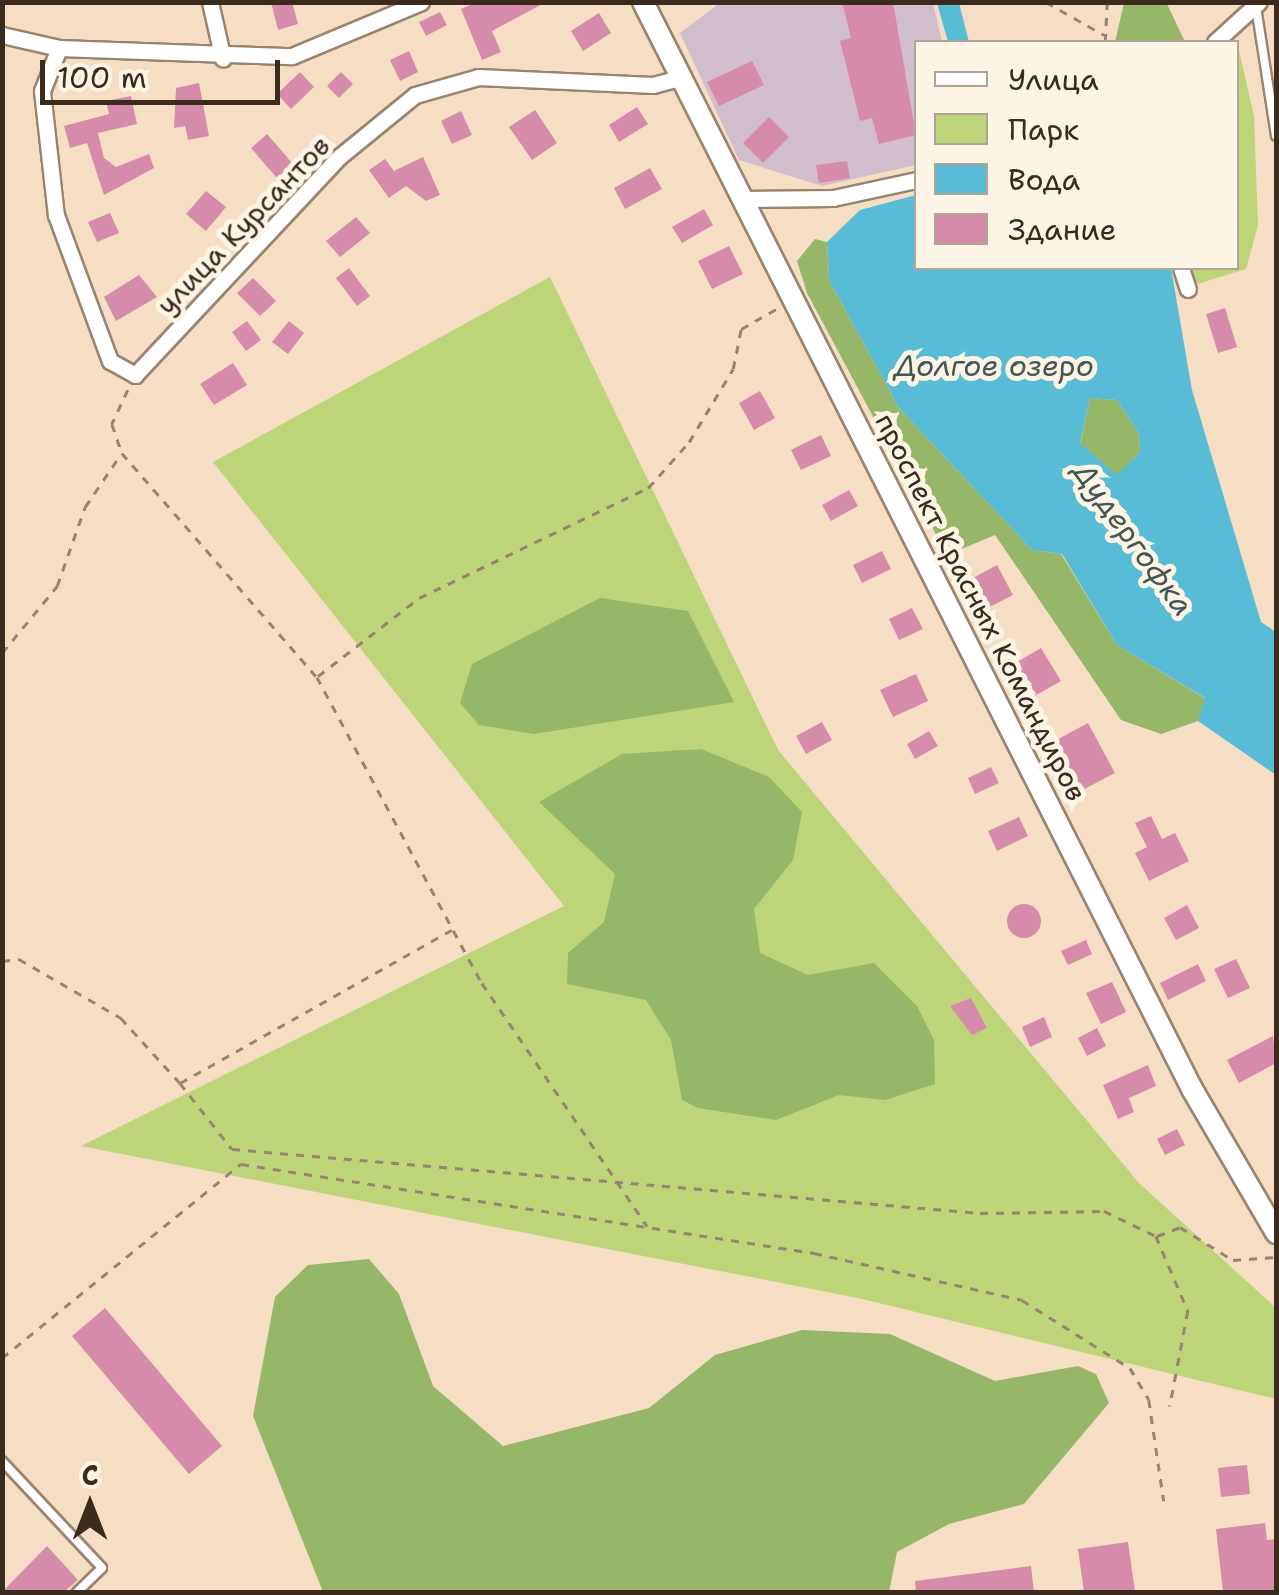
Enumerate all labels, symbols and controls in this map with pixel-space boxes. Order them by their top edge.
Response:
scale bar [45,40,285,102]
legend [914,40,1239,270]
text: 100 m [57,57,147,98]
text: Улица [1008,59,1099,100]
text: Парк [1008,109,1079,150]
street label: улица Курсантов [149,129,337,321]
text: Вода [1008,159,1080,200]
text: Здание [1008,209,1117,250]
water label: Долгое озеро [894,348,1094,384]
street label: проспект Красных Командиров [868,408,1094,806]
water label: Дудергофка [1065,455,1201,623]
north arrow [40,1455,140,1555]
text: С [81,1456,99,1494]

